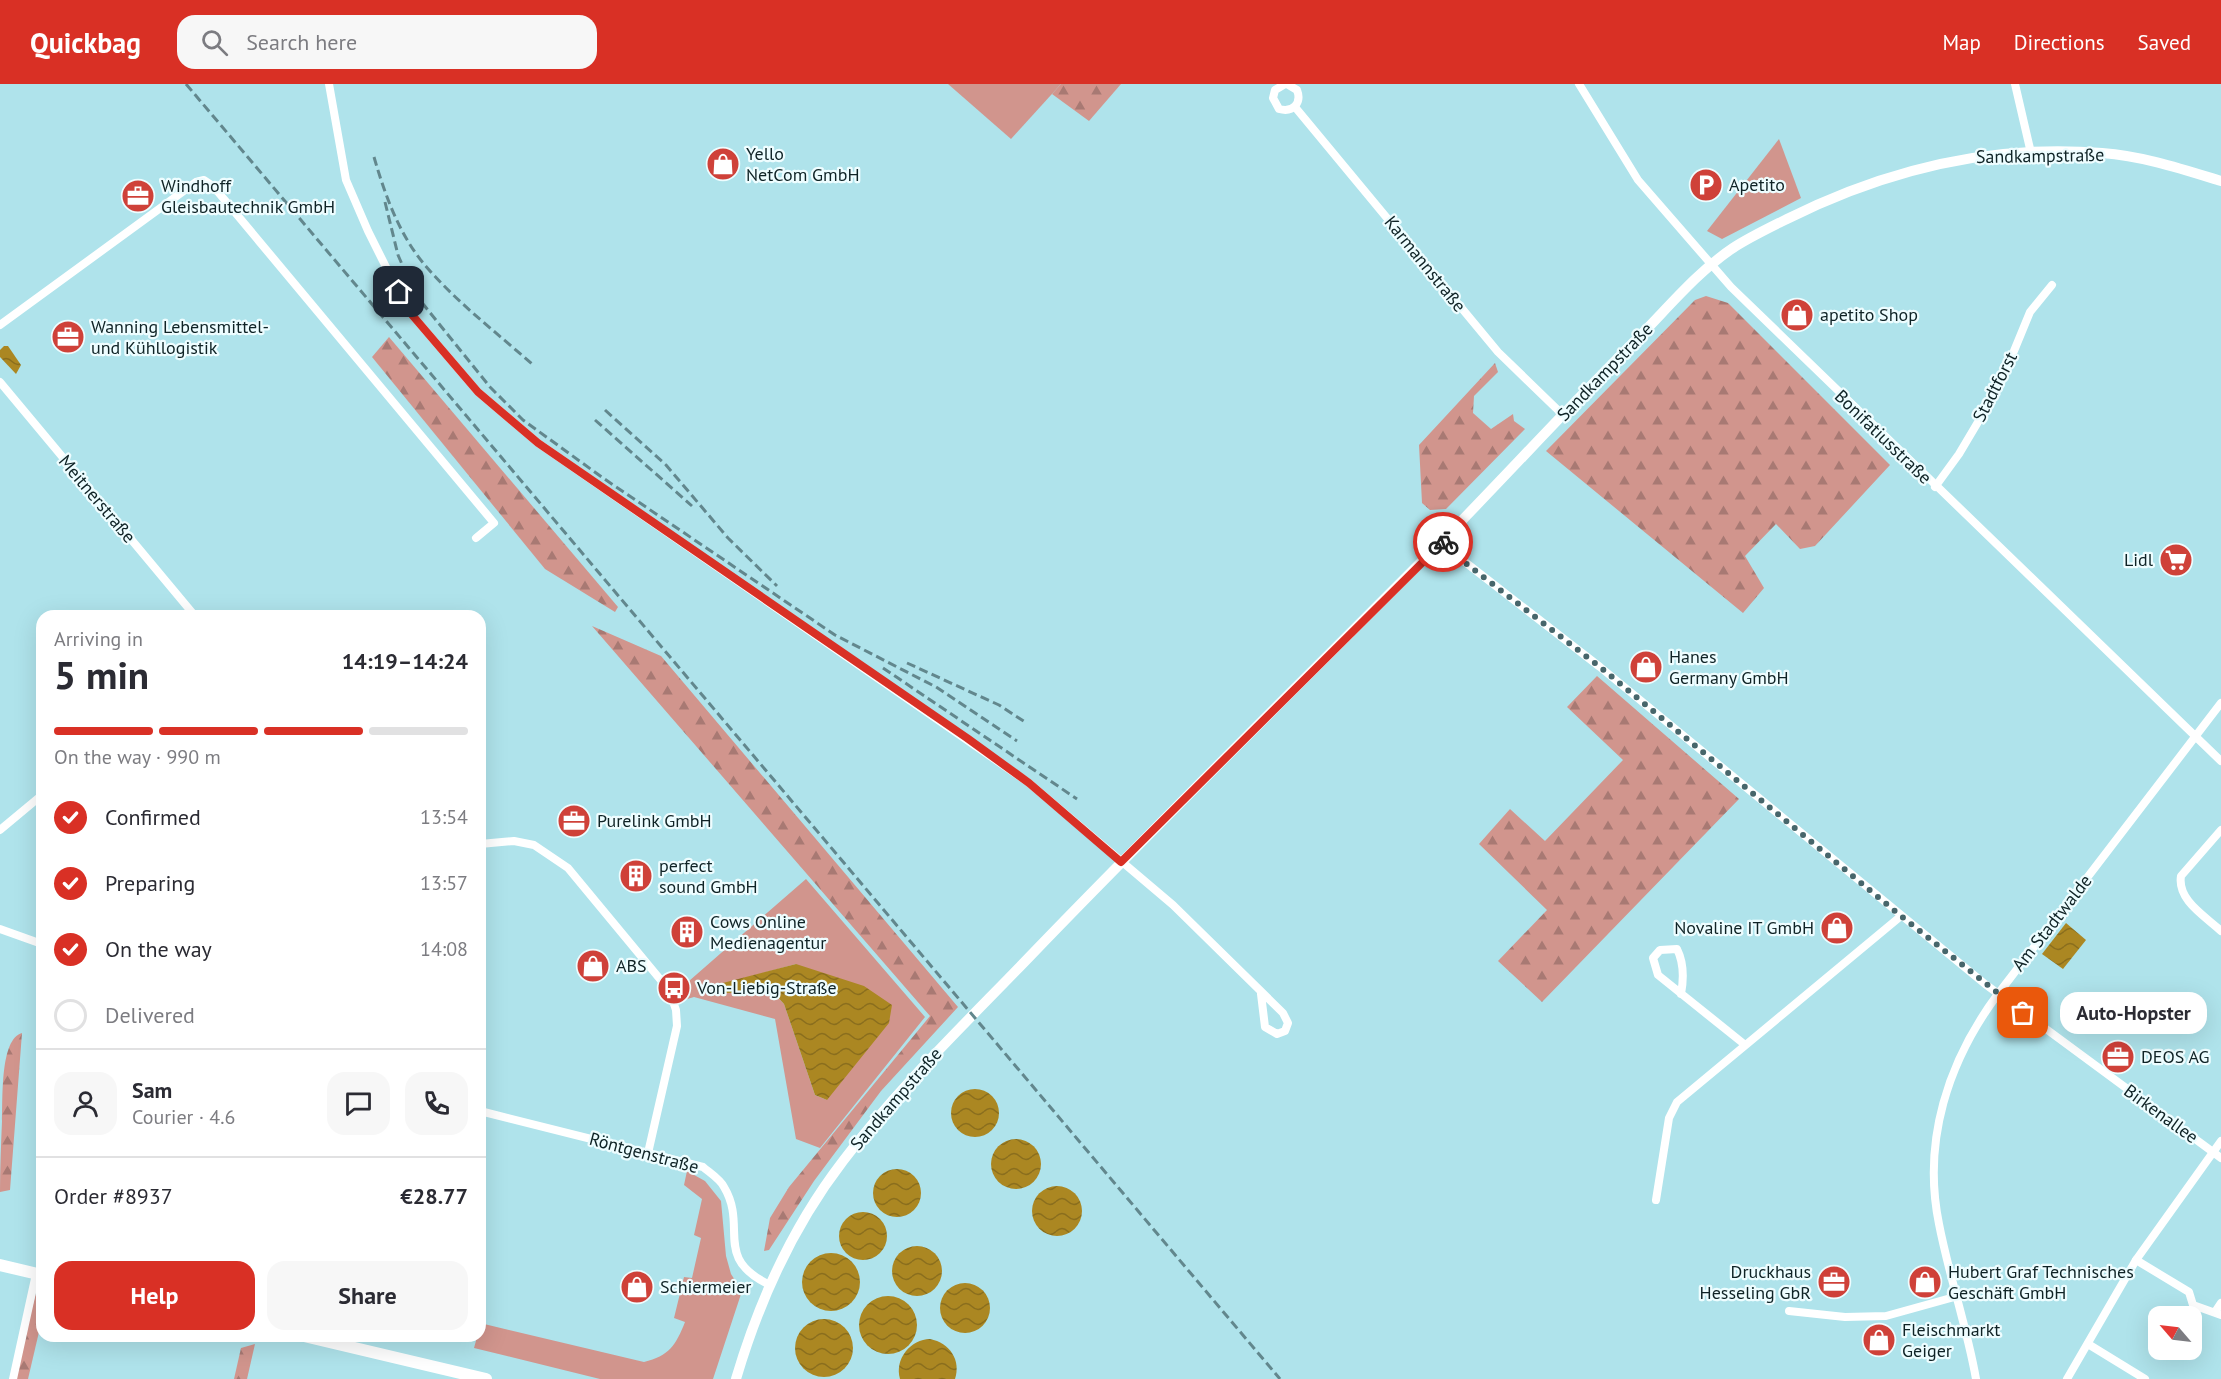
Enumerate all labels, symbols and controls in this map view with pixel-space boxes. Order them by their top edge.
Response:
search box [177,15,597,69]
text: Quickbag [30,24,141,61]
icon: search [198,26,231,59]
text: Search here [246,28,357,56]
text: Map [1942,29,1981,56]
text: Directions [2014,29,2105,56]
text: Saved [2138,29,2191,56]
place label: Yello NetCom GmbH [746,142,860,186]
street label: Sandkampstraße [1976,143,2104,168]
shop icon: Yello NetCom GmbH [705,146,741,182]
parking icon: Apetito [1688,167,1724,203]
place label: Apetito [1729,173,1785,196]
place label: Windhoff Gleisbautechnik GmbH [161,174,335,218]
office icon: Windhoff Gleisbautechnik GmbH [120,178,156,214]
street label: Karmannstraße [1380,211,1471,317]
pin [373,266,424,317]
icon: home [382,275,415,308]
shop icon: apetito Shop [1779,297,1815,333]
place label: apetito Shop [1820,303,1918,326]
place label: Wanning Lebensmittel- und Kühllogistik [91,315,269,359]
street label: Sandkampstraße [1552,317,1658,426]
office icon: Wanning Lebensmittel- und Kühllogistik [50,319,86,355]
street label: Stadtforst [1967,348,2022,426]
street label: Bonifatiusstraße [1830,385,1937,489]
street label: Meitnerstraße [54,450,141,547]
courier [1413,512,1473,572]
icon: bike [1427,526,1460,559]
supermarket icon: Lidl [2158,542,2194,578]
place label: Lidl [2124,548,2154,571]
text: Arriving in [54,626,143,652]
place label: Hanes Germany GmbH [1669,645,1789,689]
text: 14:19–14:24 [342,647,468,675]
text: 5 min [54,649,149,700]
shop icon: Hanes Germany GmbH [1628,649,1664,685]
text: On the way · 990 m [54,744,221,770]
icon: check [54,801,87,834]
text: Confirmed [105,803,201,831]
office icon: Purelink GmbH [556,803,592,839]
text: 13:54 [420,804,468,830]
place label: Purelink GmbH [597,809,712,832]
place label: perfect sound GmbH [659,854,758,898]
building icon: perfect sound GmbH [618,858,654,894]
icon: check [54,867,87,900]
text: Preparing [105,869,195,897]
text: 13:57 [420,870,468,896]
street label: Am Stadtwalde [2007,870,2097,976]
place label: Cows Online Medienagentur [710,910,826,954]
shop icon: Novaline IT GmbH [1819,910,1855,946]
building icon: Cows Online Medienagentur [669,914,705,950]
place label: Novaline IT GmbH [1674,916,1814,939]
icon: check [54,933,87,966]
text: On the way [105,935,212,963]
text: 14:08 [420,936,468,962]
shop icon: ABS [575,948,611,984]
place label: ABS [616,954,647,977]
bus stop icon: Von-Liebig-Straße [656,970,692,1006]
place label: Von-Liebig-Straße [696,976,837,999]
pin [1997,987,2048,1038]
callout: Auto-Hopster [2059,992,2206,1034]
icon: bag [2006,996,2039,1029]
text: Auto-Hopster [2076,1000,2191,1026]
text: Delivered [105,1001,195,1029]
office icon: DEOS AG [2100,1039,2136,1075]
street label: Sandkampstraße [845,1043,946,1155]
place label: DEOS AG [2141,1045,2210,1068]
button: person [54,1072,117,1135]
button: chat [327,1072,390,1135]
button: phone [405,1072,468,1135]
text: Sam [132,1076,172,1104]
street label: Birkenallee [2120,1079,2203,1148]
text: Courier · 4.6 [132,1104,235,1130]
street label: Röntgenstraße [587,1127,701,1178]
text: Order #8937 [54,1182,173,1210]
text: €28.77 [400,1182,468,1210]
place label: Druckhaus Hesseling GbR [1700,1260,1811,1304]
place label: Hubert Graf Technisches Geschäft GmbH [1948,1260,2134,1304]
button: Help [54,1261,255,1330]
button: Share [267,1261,468,1330]
office icon: Druckhaus Hesseling GbR [1816,1264,1852,1300]
shop icon: Hubert Graf Technisches Geschäft GmbH [1907,1264,1943,1300]
shop icon: Schiermeier [619,1269,655,1305]
place label: Schiermeier [660,1275,751,1298]
north arrow [2148,1306,2202,1360]
map controls [2148,1306,2202,1360]
place label: Fleischmarkt Geiger [1902,1318,2000,1362]
shop icon: Fleischmarkt Geiger [1861,1322,1897,1358]

